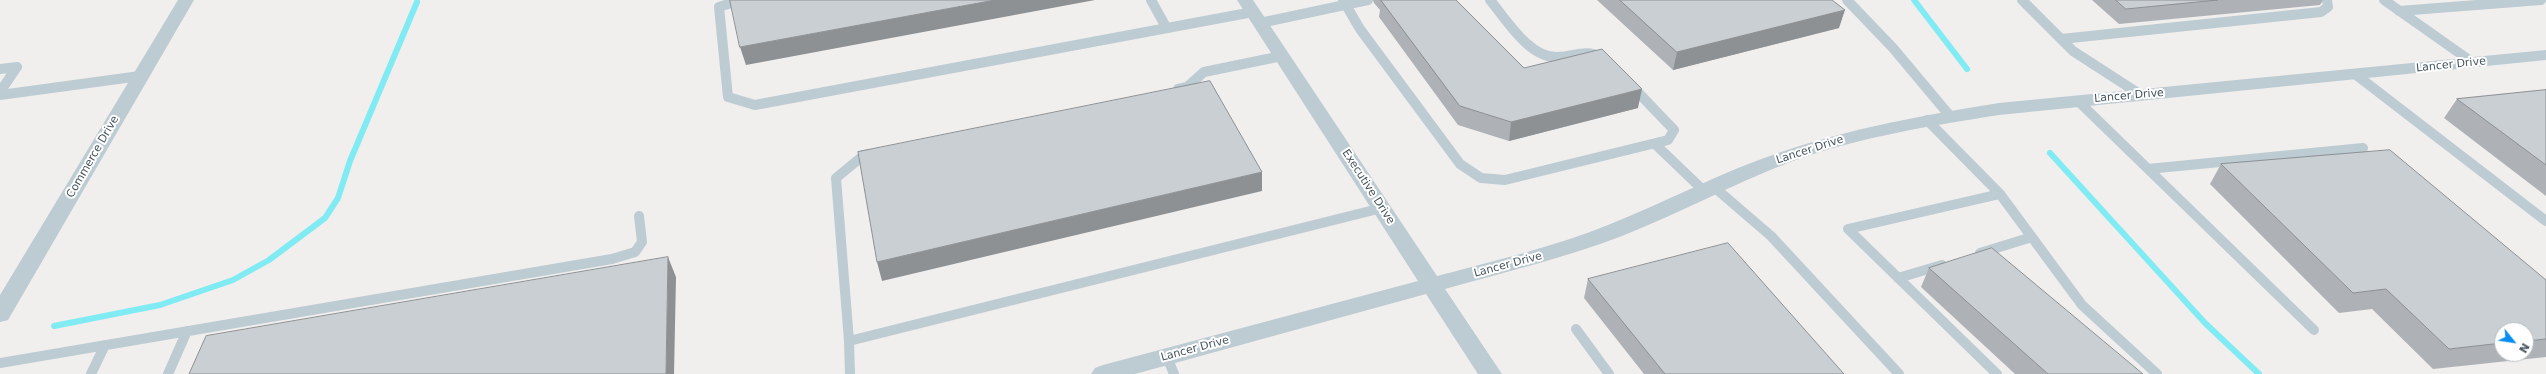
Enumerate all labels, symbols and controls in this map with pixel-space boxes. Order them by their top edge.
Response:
street label: Lancer Drive [2416,55,2486,75]
street label: Lancer Drive [2094,86,2164,106]
street label: Commerce Drive [64,114,122,200]
street label: Lancer Drive [1775,133,1845,167]
street label: Executive Drive [1339,147,1397,227]
street label: Lancer Drive [1472,250,1544,280]
north arrow [2494,322,2534,362]
street label: Lancer Drive [1159,334,1231,364]
text: N [2516,341,2532,355]

